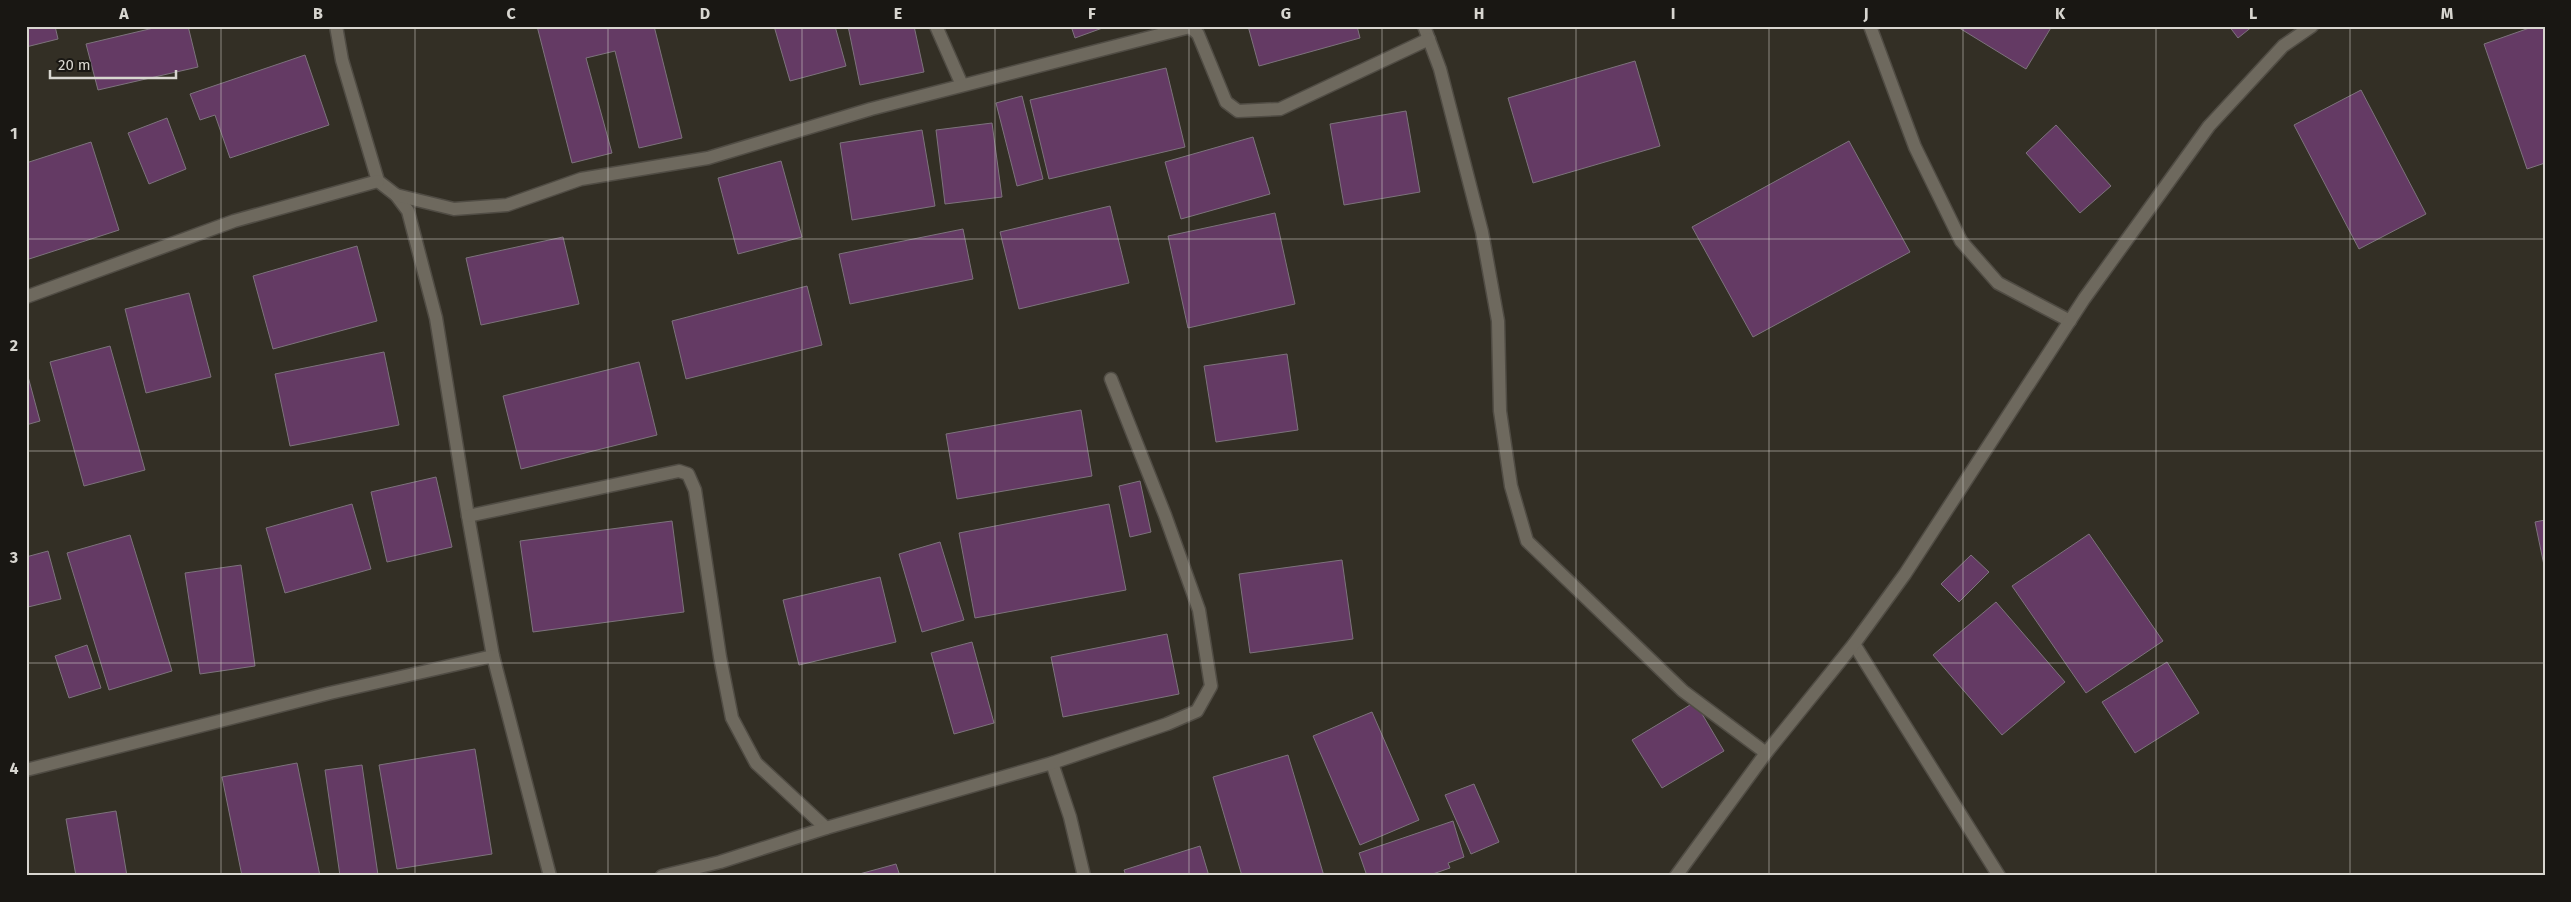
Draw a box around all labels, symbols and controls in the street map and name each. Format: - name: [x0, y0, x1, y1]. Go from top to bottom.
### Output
- text: A: [118, 4, 129, 23]
- text: B: [313, 4, 323, 23]
- text: C: [506, 4, 516, 23]
- text: D: [700, 4, 710, 23]
- text: E: [894, 4, 902, 23]
- text: F: [1088, 4, 1096, 23]
- text: G: [1281, 4, 1291, 23]
- text: H: [1474, 4, 1484, 23]
- text: I: [1671, 4, 1675, 23]
- text: J: [1862, 4, 1869, 23]
- text: K: [2055, 4, 2066, 23]
- text: L: [2249, 4, 2257, 23]
- text: M: [2441, 4, 2454, 23]
- scale bar: [50, 48, 176, 80]
- text: 20 m: [58, 56, 91, 74]
- text: 1: [10, 124, 18, 143]
- text: 2: [10, 336, 18, 355]
- text: 3: [9, 548, 18, 567]
- text: 4: [9, 759, 19, 778]

